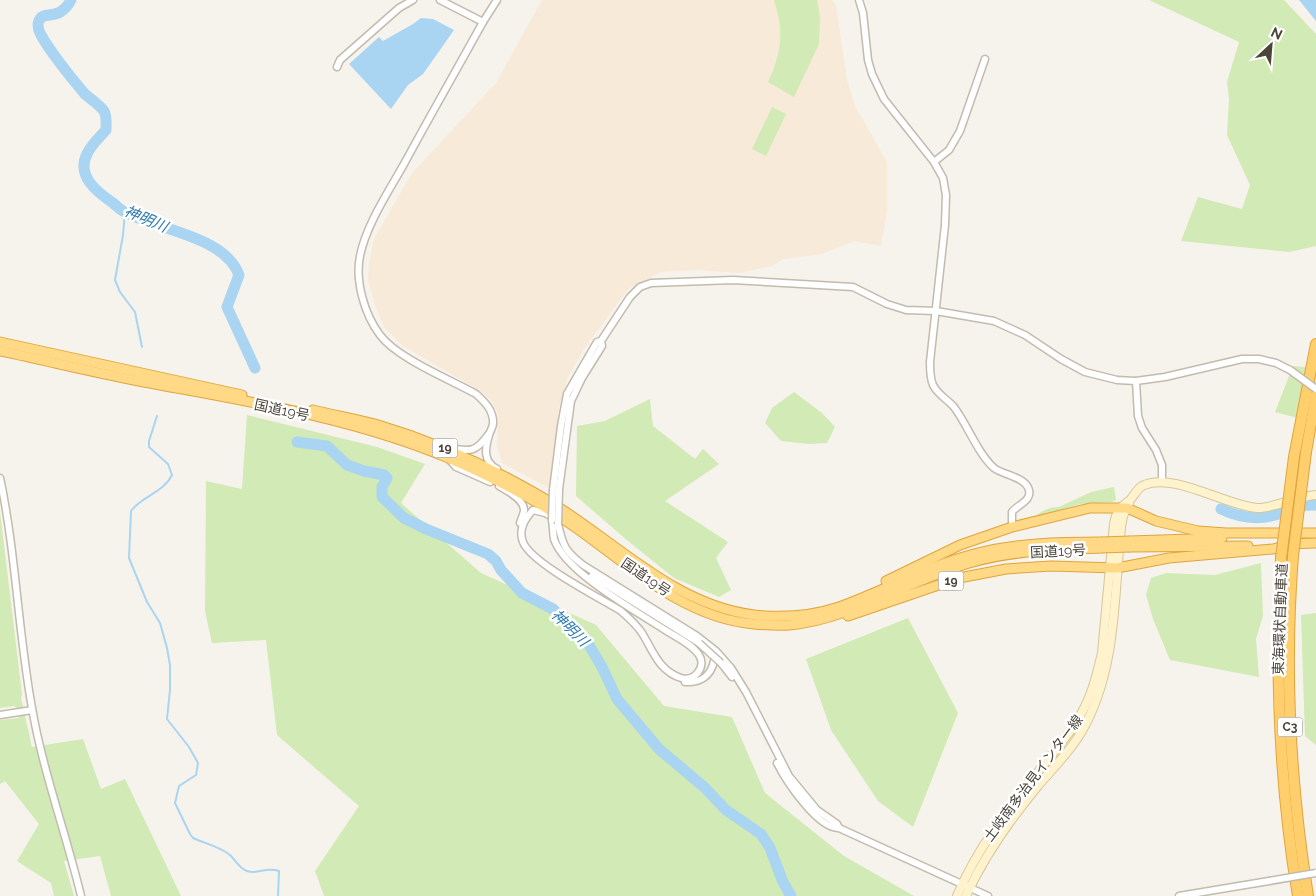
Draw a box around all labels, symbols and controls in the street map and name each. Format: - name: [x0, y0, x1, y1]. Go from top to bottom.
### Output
- north arrow: [1246, 20, 1296, 70]
- text: N: [1268, 24, 1285, 43]
- water label: 神明川: [122, 202, 172, 237]
- street label: 国道19号: [253, 396, 311, 424]
- road number: 19: [432, 438, 458, 458]
- street label: 国道19号: [1030, 542, 1086, 560]
- street label: 国道19号: [618, 555, 674, 599]
- street label: 東海環状自動車道: [1270, 563, 1290, 675]
- road number: 19: [938, 572, 964, 590]
- water label: 神明川: [548, 606, 594, 652]
- street label: 土岐南多治見インター線: [980, 712, 1086, 844]
- road number: C3: [1278, 718, 1302, 736]

